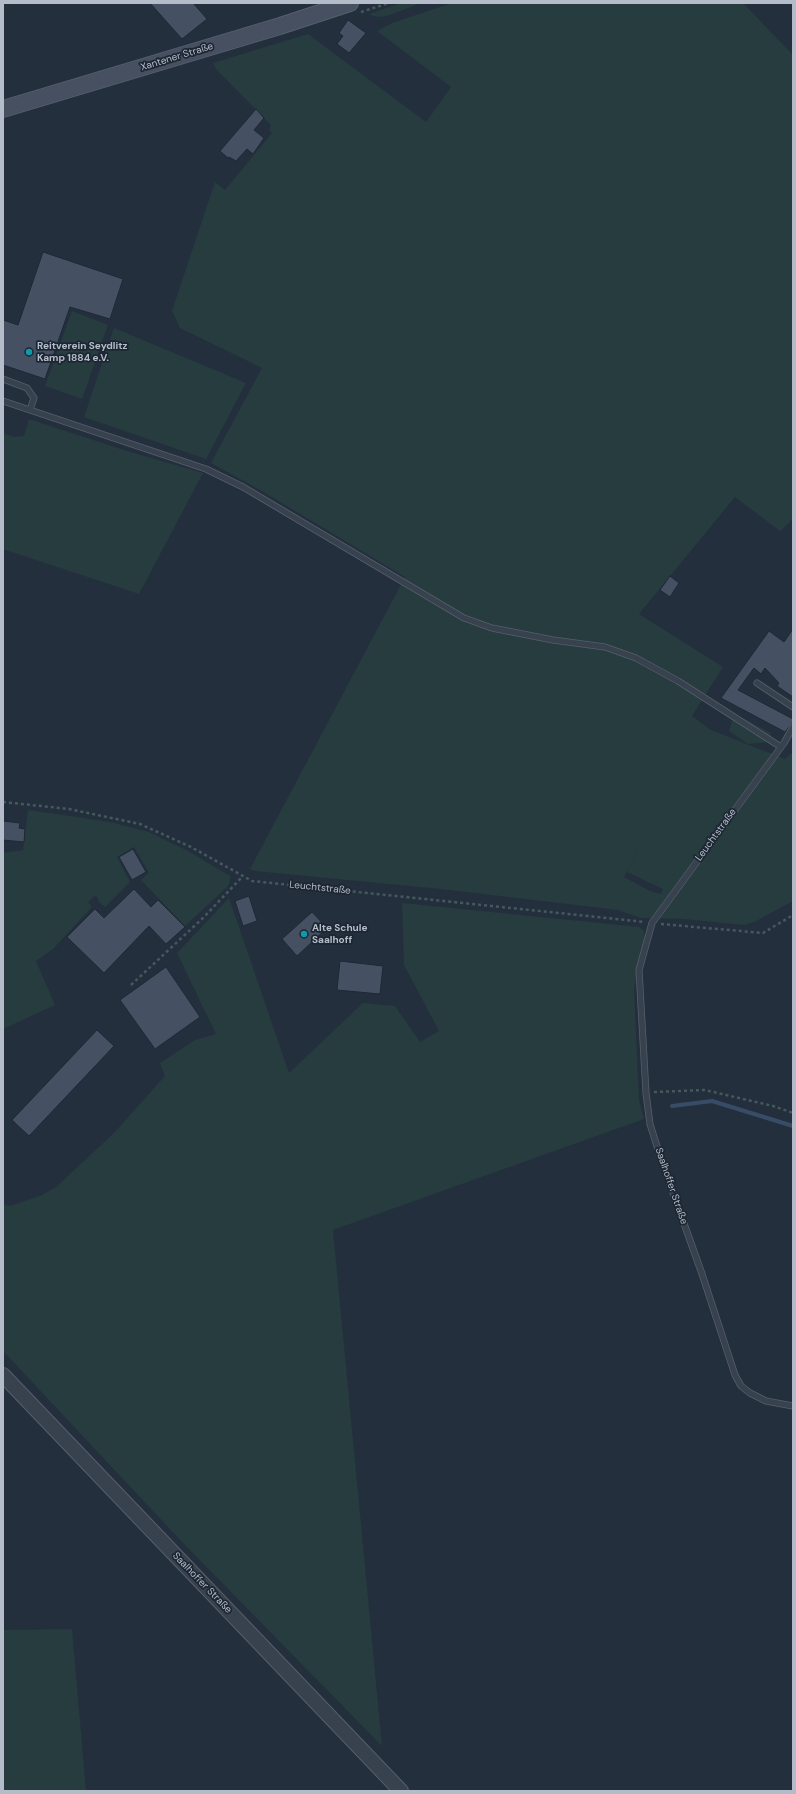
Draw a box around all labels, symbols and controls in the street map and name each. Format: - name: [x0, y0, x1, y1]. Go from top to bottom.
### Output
- street label: Xantener Straße: [139, 40, 215, 74]
- place label: Reitverein Seydlitz Kamp 1884 e.V.: [37, 340, 127, 364]
- marker: Reitverein Seydlitz Kamp 1884 e.V.: [24, 347, 34, 357]
- street label: Leuchtstraße: [693, 806, 739, 864]
- street label: Leuchtstraße: [289, 879, 351, 897]
- place label: Alte Schule Saalhoff: [312, 922, 367, 946]
- marker: Alte Schule Saalhoff: [299, 929, 309, 939]
- street label: Saalhoffer Straße: [652, 1146, 690, 1226]
- street label: Saalhoffer Straße: [170, 1550, 234, 1616]

